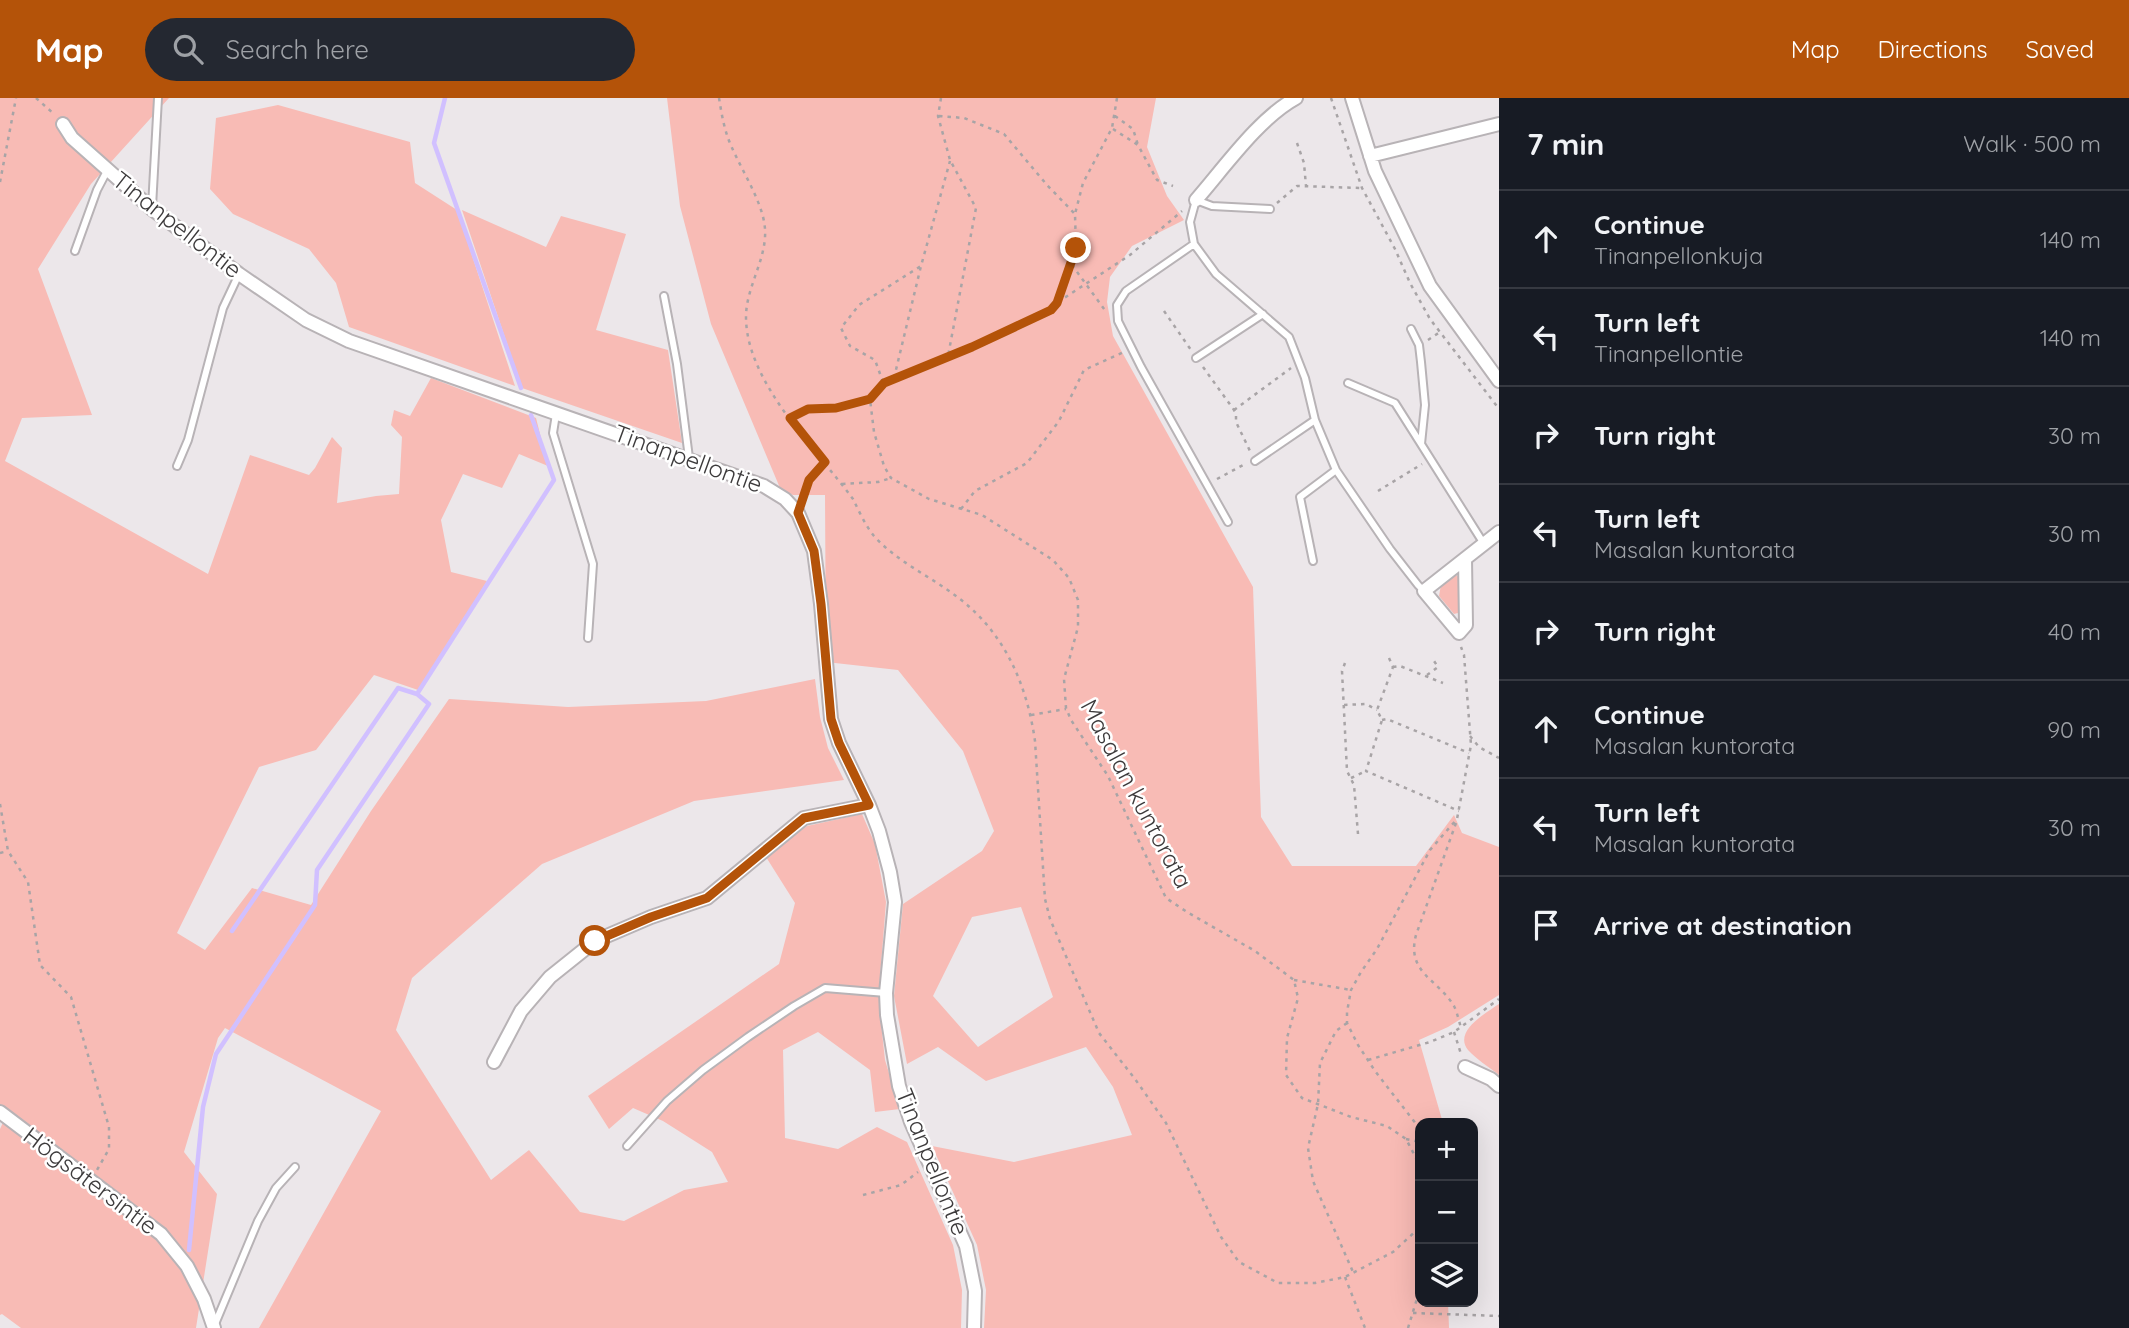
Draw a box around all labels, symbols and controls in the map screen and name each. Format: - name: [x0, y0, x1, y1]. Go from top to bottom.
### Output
- search box: [145, 18, 635, 81]
- text: Map: [35, 29, 103, 70]
- icon: search: [169, 30, 207, 68]
- text: Search here: [225, 33, 369, 66]
- text: Map: [1791, 34, 1840, 64]
- text: Directions: [1878, 34, 1988, 64]
- text: Saved: [2026, 34, 2094, 64]
- text: 7 min: [1527, 125, 1605, 163]
- text: Walk · 500 m: [1963, 129, 2101, 158]
- street label: Tinanpellontie: [107, 164, 248, 284]
- text: Continue: [1594, 208, 1705, 241]
- icon: ahead: [1527, 220, 1565, 258]
- text: 140 m: [2040, 225, 2101, 254]
- route end: [1060, 232, 1091, 263]
- text: Tinanpellonkuja: [1594, 241, 1763, 270]
- text: Turn left: [1594, 306, 1701, 339]
- icon: left: [1527, 318, 1565, 356]
- text: 140 m: [2040, 323, 2101, 352]
- text: Tinanpellontie: [1594, 339, 1744, 368]
- icon: right: [1527, 416, 1565, 454]
- street label: Tinanpellontie: [610, 417, 767, 499]
- text: Turn right: [1594, 419, 1716, 452]
- text: 30 m: [2048, 421, 2101, 450]
- text: Turn left: [1594, 502, 1701, 535]
- icon: left: [1527, 514, 1565, 552]
- text: 30 m: [2048, 519, 2101, 548]
- text: Masalan kuntorata: [1594, 535, 1795, 564]
- icon: right: [1527, 612, 1565, 650]
- text: Turn right: [1594, 615, 1716, 648]
- text: 40 m: [2048, 617, 2101, 646]
- street label: Masalan kuntorata: [1074, 694, 1199, 893]
- text: Continue: [1594, 698, 1705, 731]
- icon: ahead: [1527, 710, 1565, 748]
- text: 90 m: [2047, 715, 2101, 744]
- text: Masalan kuntorata: [1594, 731, 1795, 760]
- text: Turn left: [1594, 796, 1701, 829]
- icon: left: [1527, 808, 1565, 846]
- text: 30 m: [2048, 813, 2101, 842]
- text: Masalan kuntorata: [1594, 829, 1795, 858]
- icon: arrive: [1527, 906, 1565, 944]
- text: Arrive at destination: [1594, 909, 1852, 942]
- route start: [579, 925, 610, 956]
- street label: Tinanpellontie: [890, 1084, 976, 1240]
- map controls: [1415, 1118, 1478, 1307]
- button: +: [1415, 1118, 1478, 1181]
- street label: Högsätersintie: [18, 1120, 164, 1240]
- button: −: [1415, 1181, 1478, 1244]
- button: layers: [1415, 1244, 1478, 1307]

